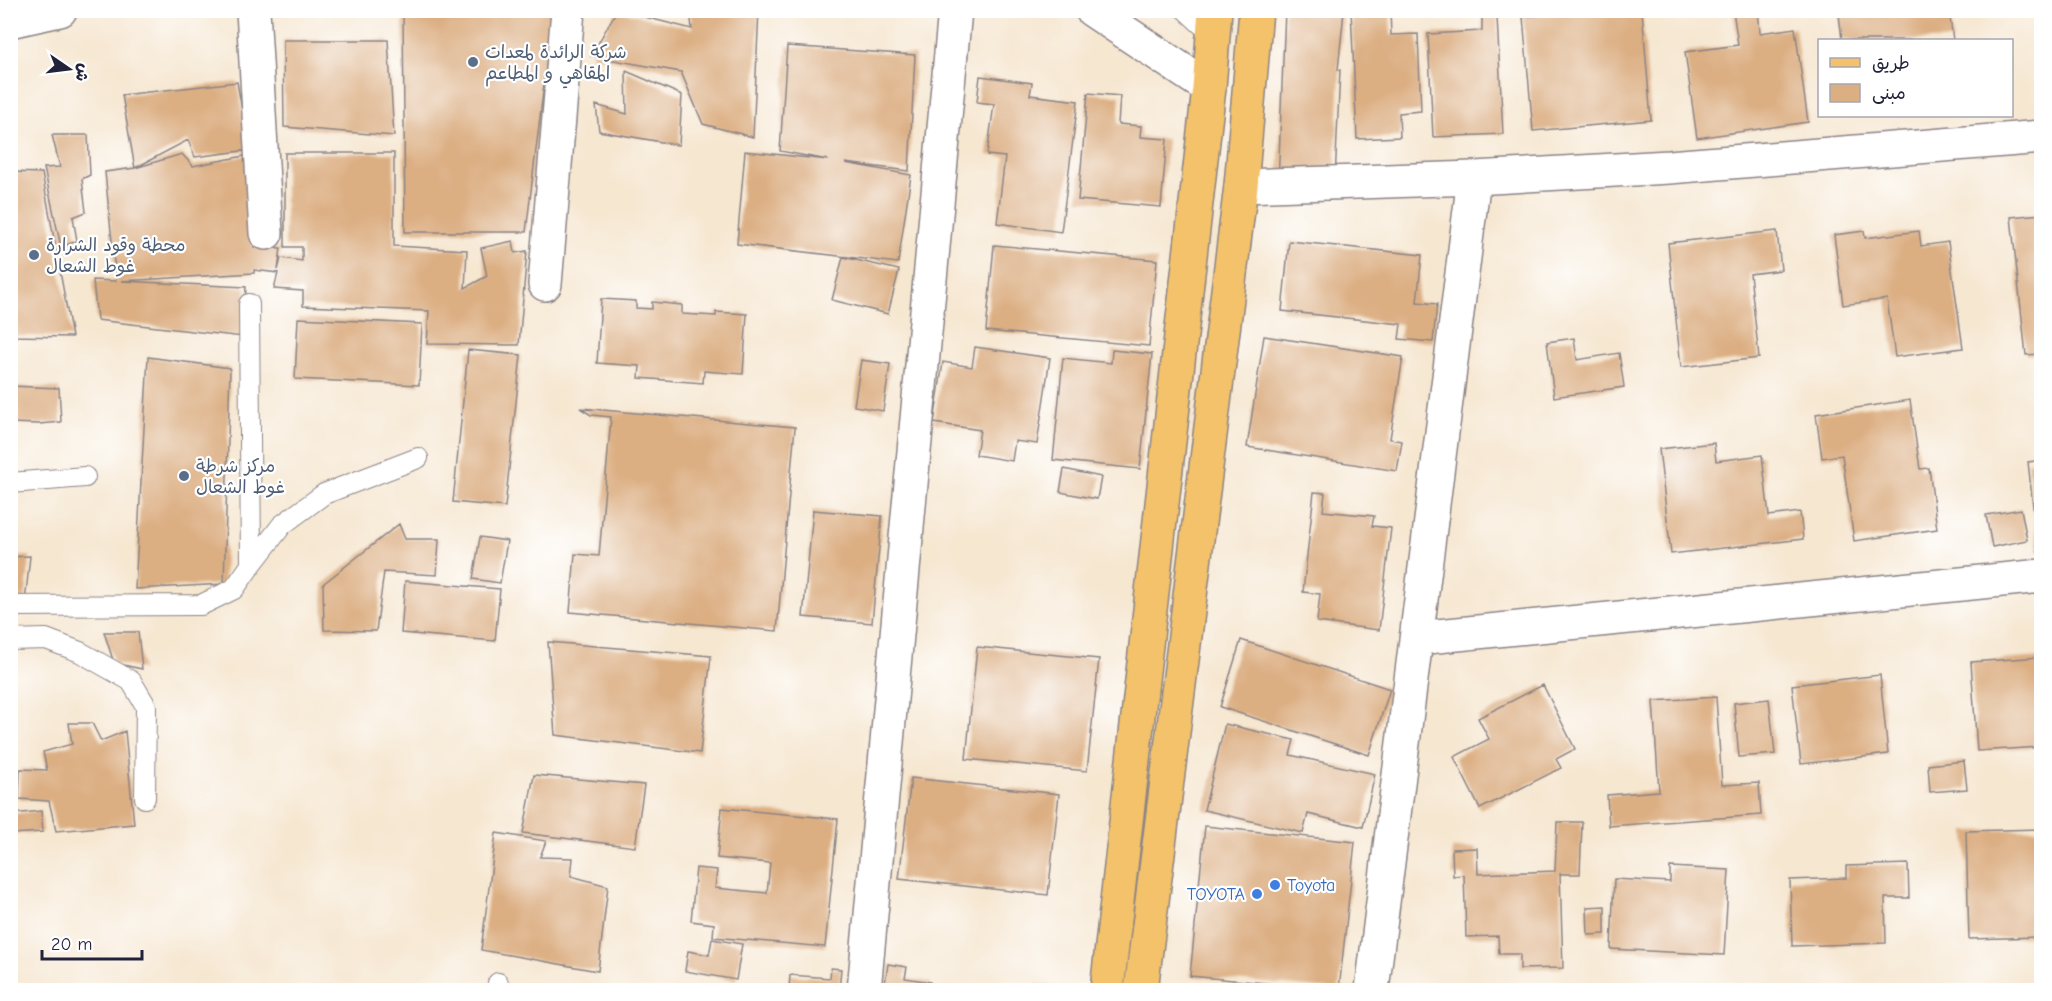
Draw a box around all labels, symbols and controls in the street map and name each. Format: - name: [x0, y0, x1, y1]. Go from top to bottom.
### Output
- north arrow: [39, 39, 99, 99]
- legend: [1818, 39, 2013, 117]
- place label: شركة الرائدة لمعدات المقاهي و المطاعم: [485, 42, 627, 89]
- text: طريق: [1872, 53, 1910, 74]
- marker: شركة الرائدة لمعدات المقاهي و المطاعم: [466, 55, 480, 69]
- text: ش: [72, 62, 93, 83]
- text: مبنى: [1872, 83, 1906, 104]
- place label: محطة وقود الشرارة غوط الشعال: [46, 235, 186, 277]
- marker: محطة وقود الشرارة غوط الشعال: [27, 248, 41, 262]
- place label: مركز شرطة غوط الشعال: [196, 456, 285, 498]
- marker: مركز شرطة غوط الشعال: [177, 469, 191, 483]
- place label: Toyota: [1287, 875, 1335, 896]
- marker: Toyota: [1268, 878, 1282, 892]
- place label: TOYOTA: [1187, 884, 1245, 905]
- marker: TOYOTA: [1250, 887, 1264, 901]
- scale bar: [42, 923, 142, 961]
- text: 20 m: [51, 934, 92, 955]

